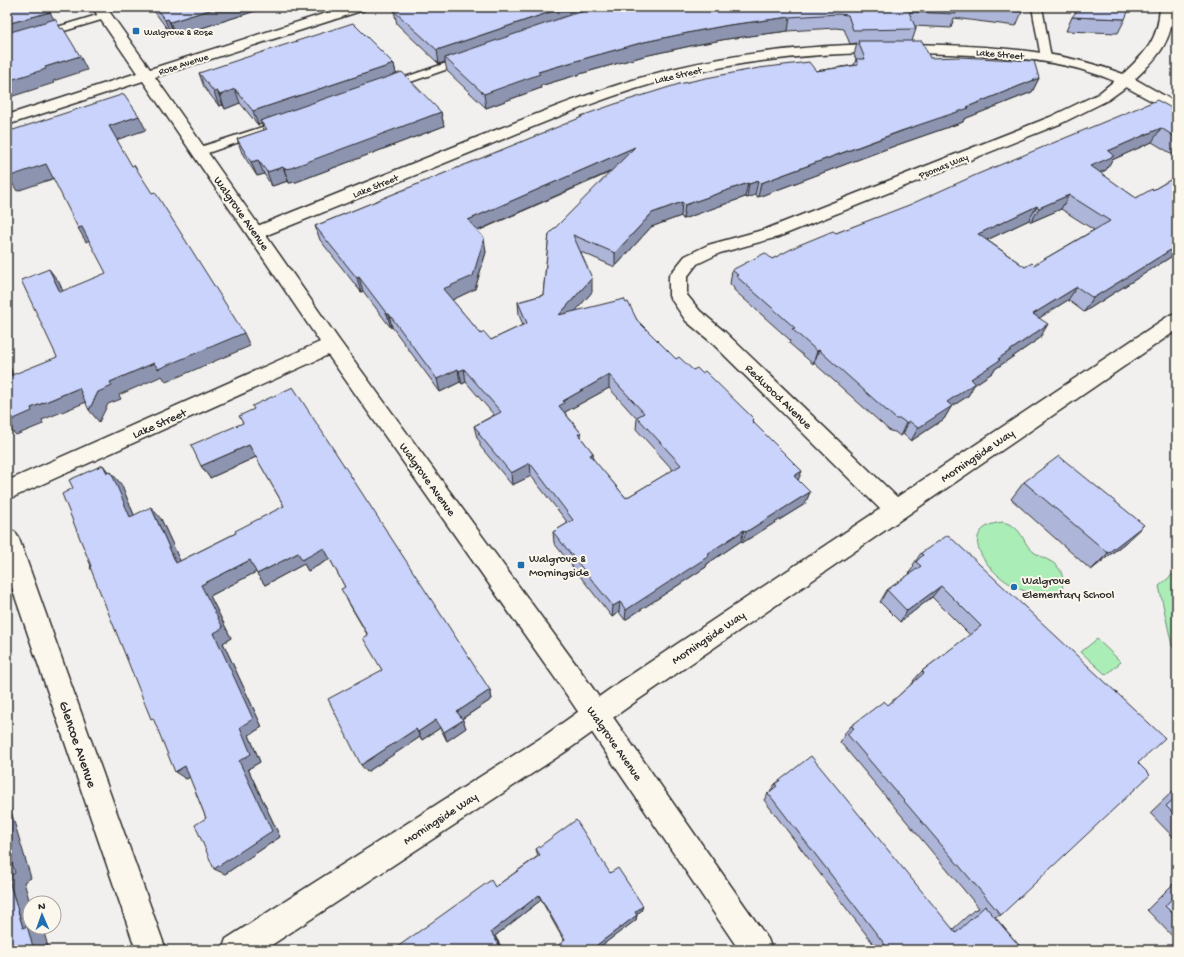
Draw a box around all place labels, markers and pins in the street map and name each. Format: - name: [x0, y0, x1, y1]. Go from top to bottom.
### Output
- marker: Walgrove & Rose: [131, 26, 141, 36]
- place label: Walgrove & Rose: [144, 27, 214, 39]
- place label: Walgrove & Morningside: [529, 553, 590, 581]
- marker: Walgrove & Morningside: [516, 560, 526, 570]
- place label: Walgrove Elementary School: [1022, 575, 1115, 603]
- marker: Walgrove Elementary School: [1009, 582, 1019, 592]

